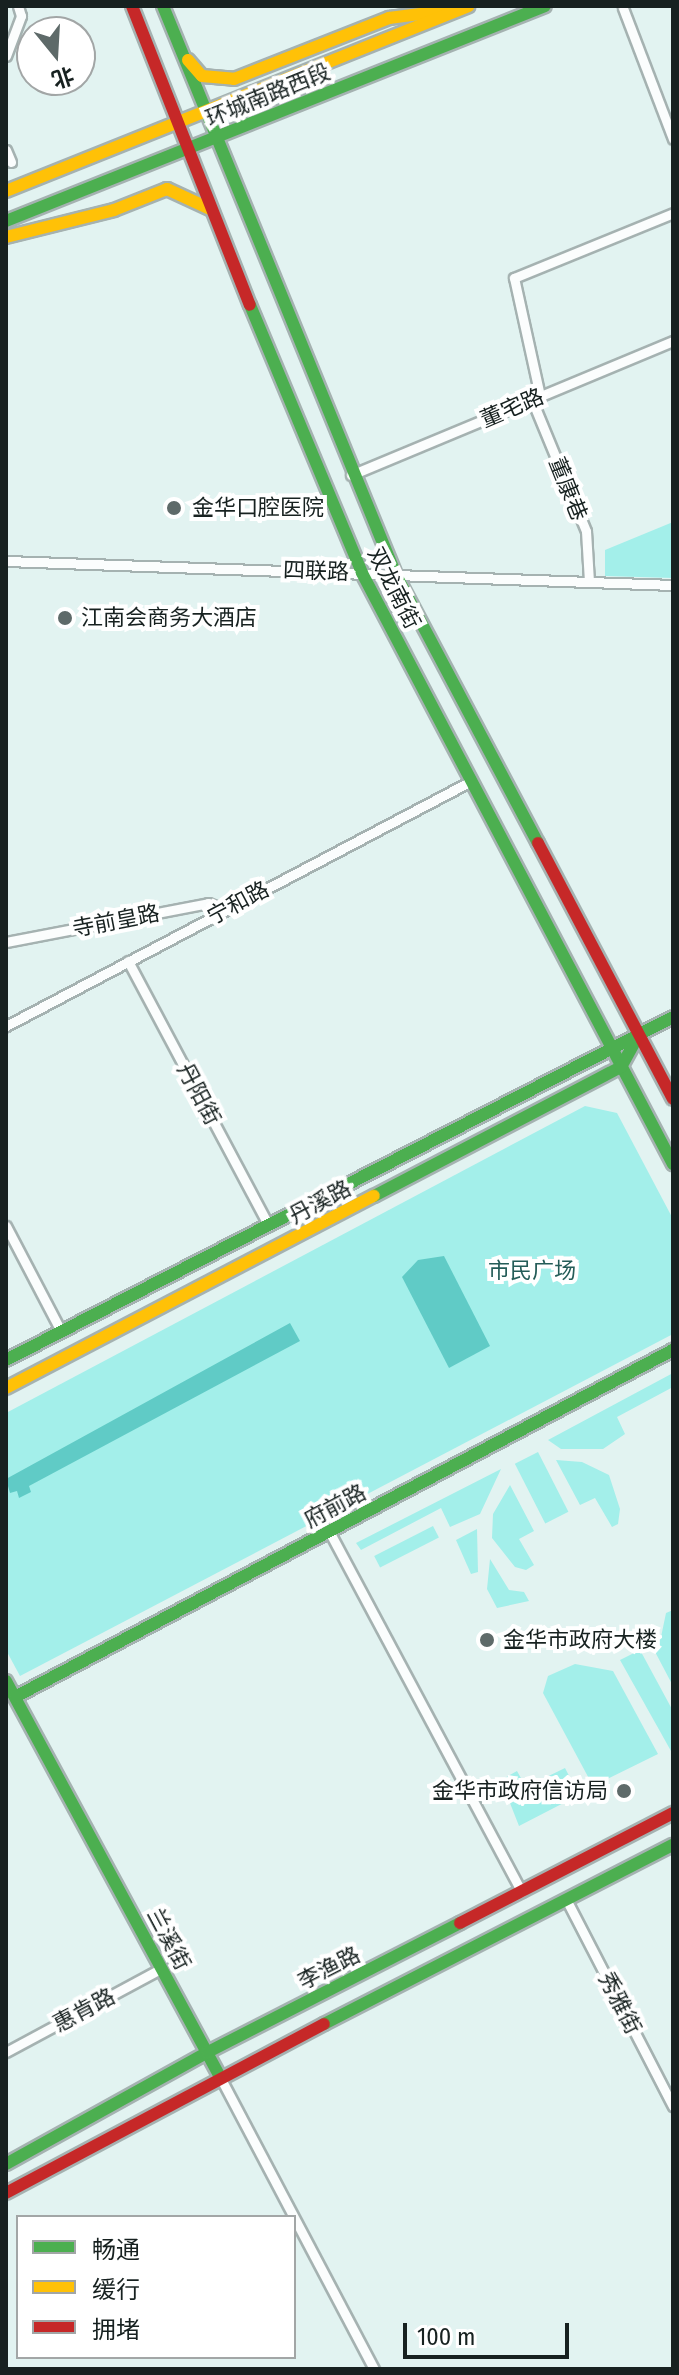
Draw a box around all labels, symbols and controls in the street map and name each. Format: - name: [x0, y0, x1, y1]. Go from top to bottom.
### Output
- north arrow: [16, 16, 96, 96]
- street label: 环城南路西段: [202, 58, 334, 132]
- text: 北: [48, 61, 78, 94]
- street label: 董宅路: [476, 383, 548, 433]
- street label: 董康巷: [543, 453, 593, 525]
- place label: 金华口腔医院: [192, 495, 324, 521]
- marker: 金华口腔医院: [163, 497, 185, 519]
- street label: 双龙南街: [362, 543, 426, 633]
- street label: 四联路: [283, 557, 349, 585]
- place label: 江南会商务大酒店: [81, 605, 257, 631]
- marker: 江南会商务大酒店: [56, 609, 74, 627]
- street label: 宁和路: [203, 876, 273, 930]
- street label: 寺前皇路: [70, 900, 162, 942]
- street label: 丹阳街: [172, 1059, 226, 1129]
- street label: 丹溪路: [285, 1175, 355, 1229]
- park label: 市民广场: [488, 1258, 576, 1284]
- street label: 府前路: [300, 1479, 370, 1533]
- place label: 金华市政府大楼: [503, 1627, 657, 1653]
- marker: 金华市政府大楼: [478, 1631, 496, 1649]
- place label: 金华市政府信访局: [432, 1778, 608, 1804]
- marker: 金华市政府信访局: [615, 1782, 633, 1800]
- street label: 兰溪街: [142, 1904, 196, 1974]
- street label: 李渔路: [294, 1941, 364, 1995]
- street label: 秀雅街: [593, 1968, 647, 2038]
- street label: 惠肯路: [49, 1983, 119, 2037]
- legend: [16, 2215, 296, 2359]
- text: 畅通: [92, 2236, 140, 2264]
- text: 缓行: [92, 2276, 140, 2304]
- scale bar: [407, 2307, 573, 2357]
- text: 拥堵: [92, 2316, 140, 2344]
- text: 100 m: [417, 2323, 475, 2351]

